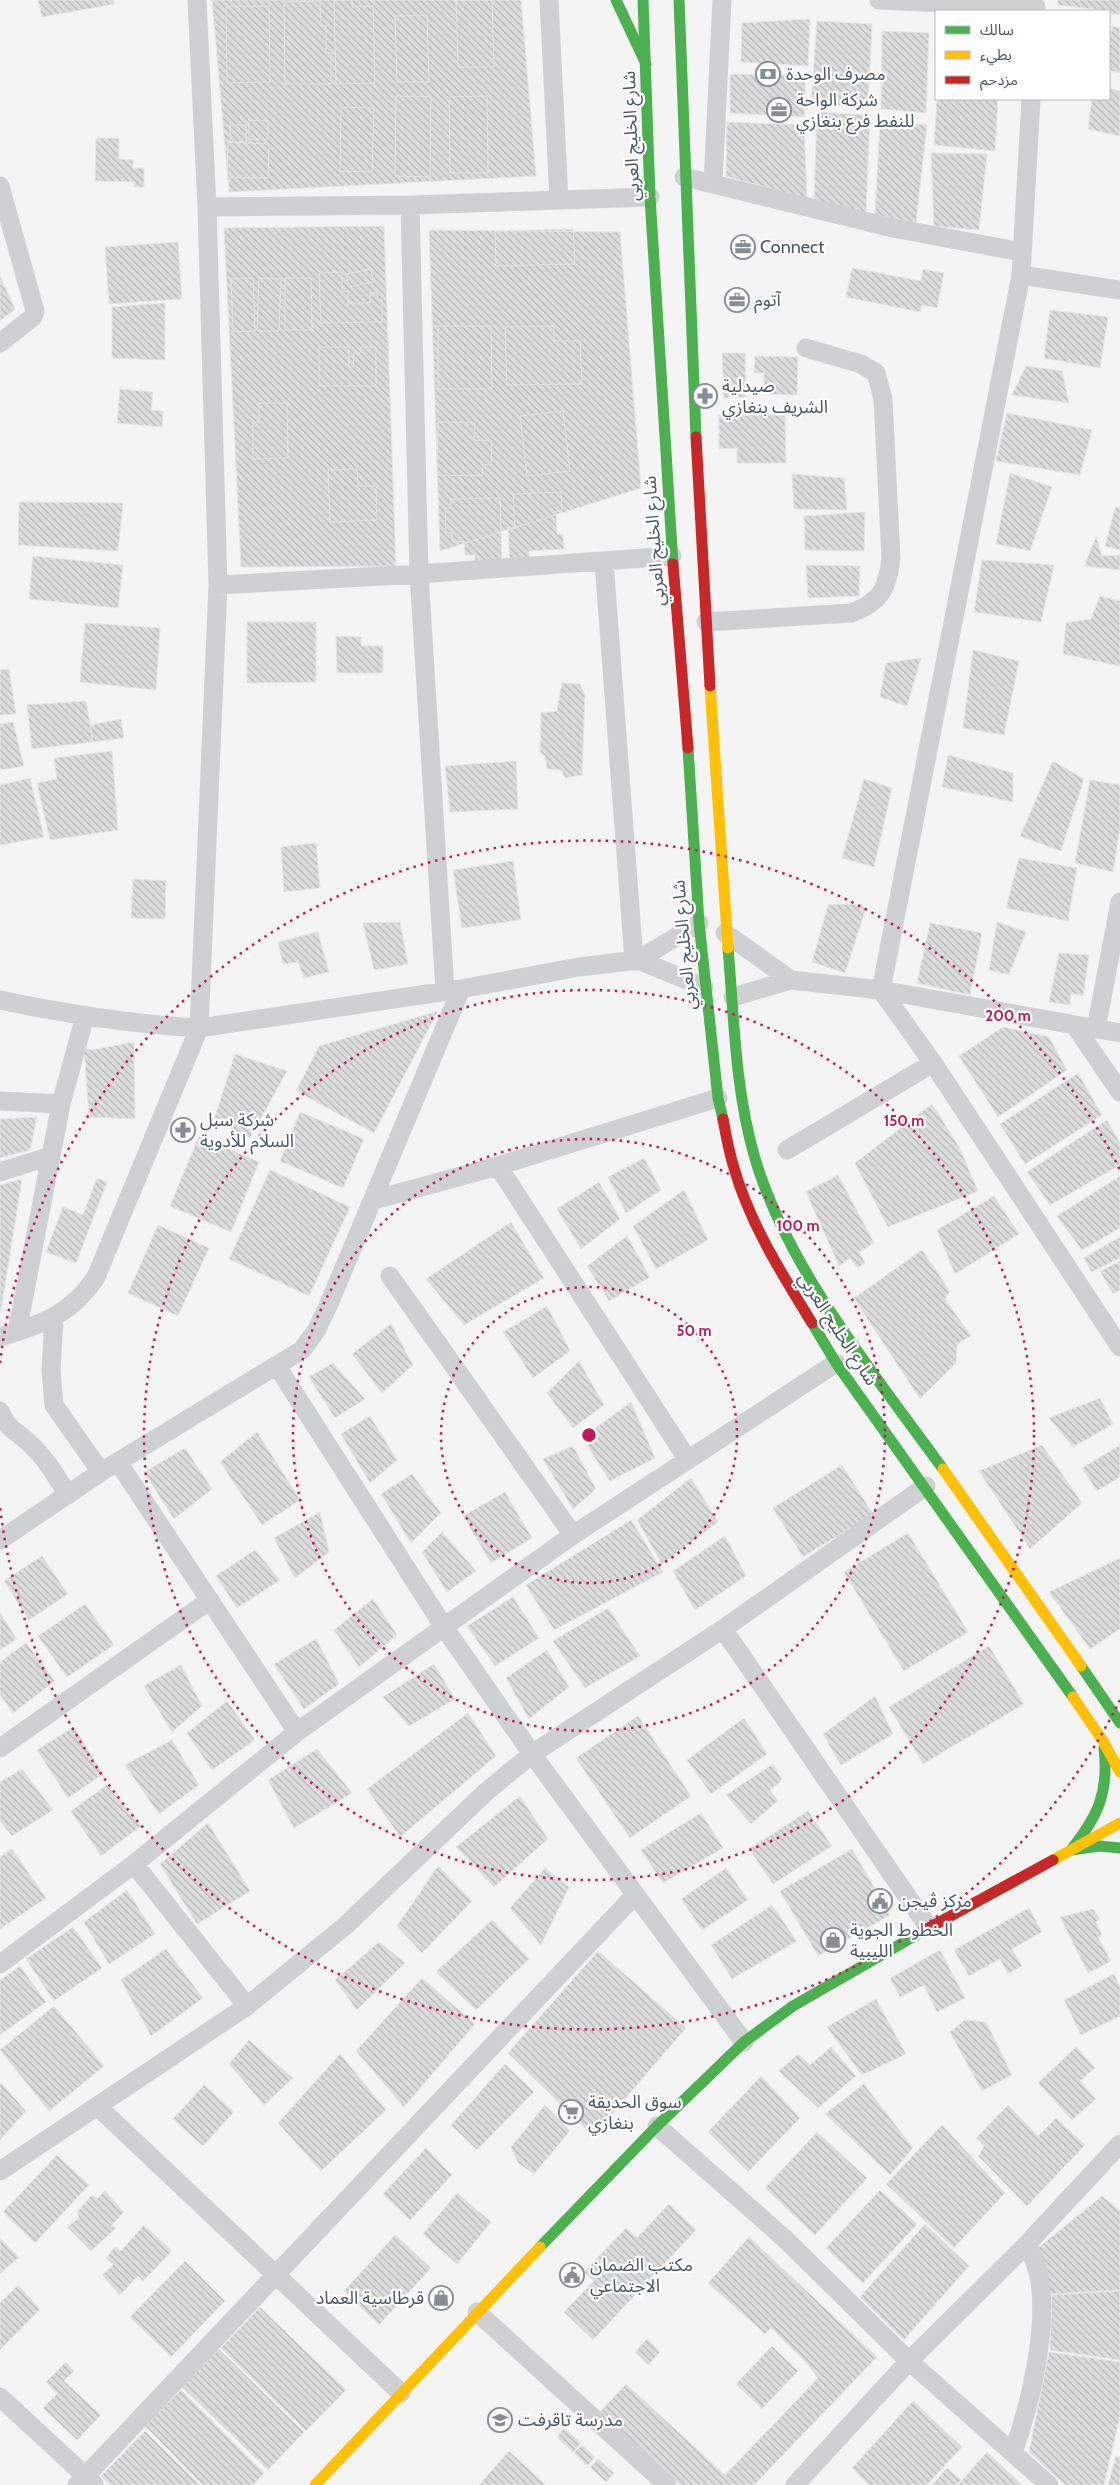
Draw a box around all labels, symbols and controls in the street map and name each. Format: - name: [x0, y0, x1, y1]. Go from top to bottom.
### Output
- legend: [935, 10, 1110, 100]
- text: سالك: [980, 21, 1014, 39]
- text: بطيء: [980, 46, 1012, 66]
- bank icon: مصرف الوحدة: [755, 61, 781, 87]
- place label: مصرف الوحدة: [786, 63, 886, 85]
- street label: شارع الخليج العربي: [618, 70, 647, 202]
- text: مزدحم: [980, 71, 1018, 91]
- place label: شركة الواحة للنفط فرع بنغازي: [796, 89, 914, 135]
- office icon: شركة الواحة للنفط فرع بنغازي: [766, 97, 792, 123]
- office icon: Connect: [730, 234, 756, 260]
- place label: Connect: [760, 236, 824, 258]
- office icon: آتوم: [724, 287, 750, 313]
- place label: آتوم: [754, 289, 782, 314]
- place label: صيدلية الشريف بنغازي: [722, 375, 828, 420]
- pharmacy icon: صيدلية الشريف بنغازي: [692, 383, 718, 409]
- street label: شارع الخليج العربي: [638, 475, 673, 607]
- street label: شارع الخليج العربي: [667, 879, 704, 1011]
- text: 200 m: [985, 1007, 1031, 1025]
- place label: شركة سبل السلام للأدوية: [200, 1109, 294, 1155]
- text: 150 m: [884, 1112, 924, 1130]
- pharmacy icon: شركة سبل السلام للأدوية: [170, 1117, 196, 1143]
- text: 100 m: [776, 1217, 820, 1235]
- street label: شارع الخليج العربي: [791, 1268, 883, 1391]
- text: 50 m: [676, 1322, 712, 1340]
- centre of rings: [580, 1426, 598, 1444]
- public building icon: مركز ڤيجن: [867, 1888, 893, 1914]
- place label: مركز ڤيجن: [898, 1890, 972, 1912]
- place label: الخطوط الجوية الليبية: [850, 1919, 953, 1962]
- shop icon: الخطوط الجوية الليبية: [820, 1927, 846, 1953]
- place label: سوق الحديقة بنغازي: [588, 2091, 682, 2136]
- supermarket icon: سوق الحديقة بنغازي: [558, 2099, 584, 2125]
- place label: مكتب الضمان الاجتماعي: [590, 2254, 693, 2299]
- public building icon: مكتب الضمان الاجتماعي: [559, 2262, 585, 2288]
- shop icon: قرطاسية العماد: [428, 2285, 454, 2311]
- place label: قرطاسية العماد: [316, 2287, 424, 2309]
- school or university icon: مدرسة تاقرفت: [487, 2407, 513, 2433]
- place label: مدرسة تاقرفت: [518, 2409, 623, 2431]

